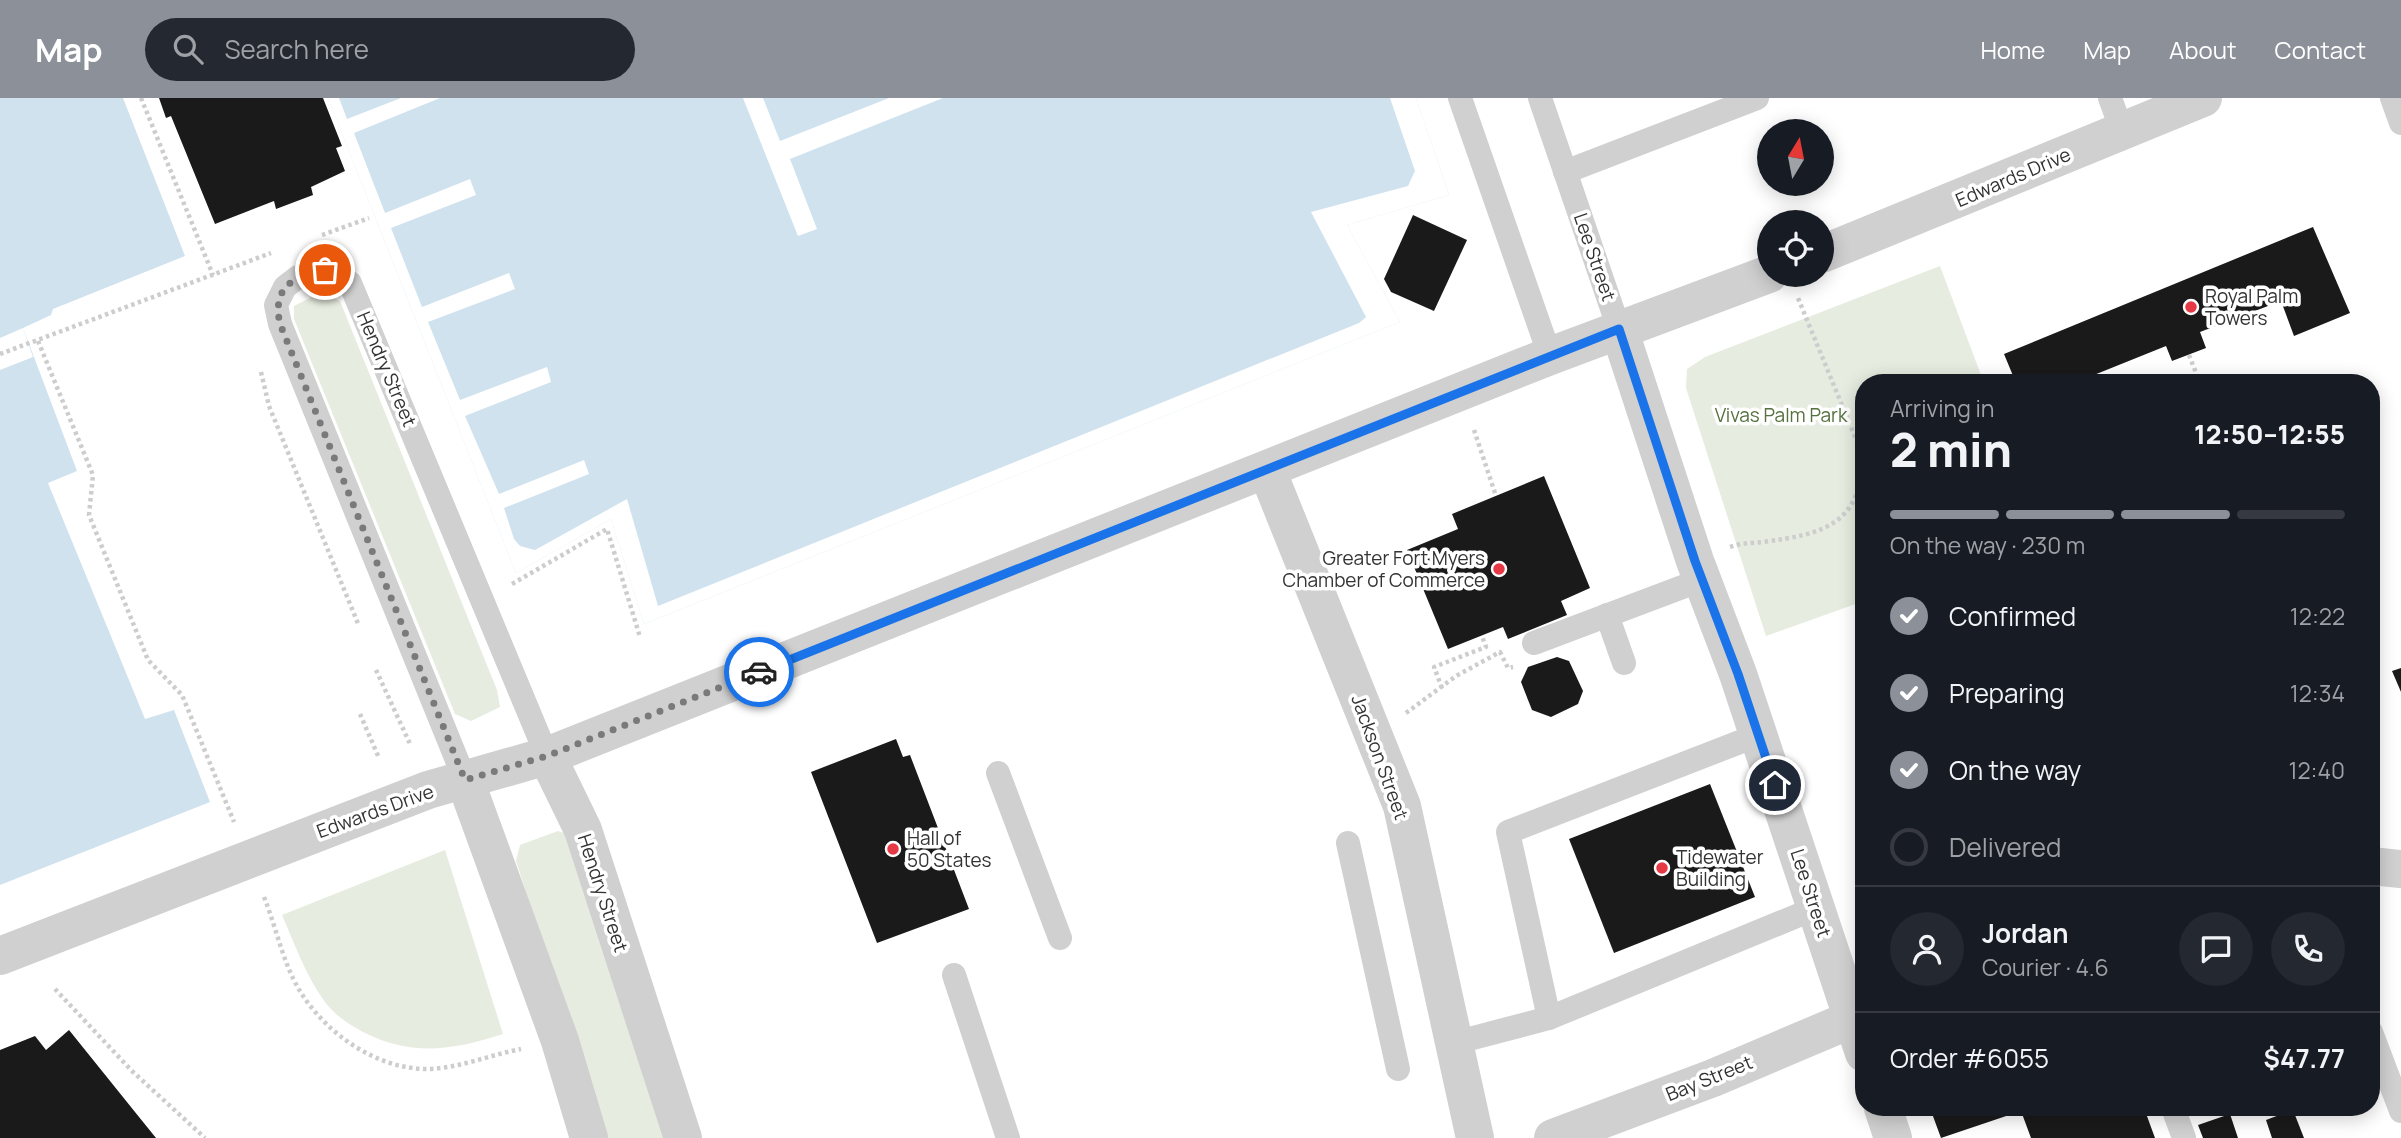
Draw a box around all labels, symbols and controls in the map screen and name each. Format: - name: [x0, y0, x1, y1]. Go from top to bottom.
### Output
- search box: [145, 18, 635, 81]
- text: Map: [35, 27, 103, 72]
- icon: search: [169, 30, 207, 68]
- text: Search here: [225, 31, 369, 67]
- text: Home: [1980, 33, 2045, 66]
- text: Map: [2083, 33, 2131, 66]
- text: About: [2169, 33, 2237, 66]
- text: Contact: [2275, 33, 2366, 66]
- north arrow: [1757, 119, 1834, 196]
- map controls: [1757, 119, 1834, 287]
- street label: Edwards Drive: [1951, 141, 2075, 213]
- street label: Lee Street: [1568, 210, 1622, 304]
- button: locate: [1757, 210, 1834, 287]
- pin: [295, 240, 355, 300]
- icon: bag: [306, 251, 344, 289]
- place label: Royal Palm Towers: [2205, 283, 2298, 331]
- marker: Royal Palm Towers: [2183, 299, 2199, 315]
- street label: Hendry Street: [351, 307, 423, 431]
- text: Arriving in: [1890, 392, 1995, 424]
- park label: Vivas Palm Park: [1715, 402, 1848, 428]
- text: 12:50–12:55: [2194, 416, 2345, 452]
- text: 2 min: [1890, 418, 2012, 481]
- text: On the way · 230 m: [1890, 529, 2085, 561]
- place label: Greater Fort Myers Chamber of Commerce: [1283, 545, 1485, 593]
- marker: Greater Fort Myers Chamber of Commerce: [1491, 561, 1507, 577]
- icon: check: [1890, 597, 1928, 635]
- text: Confirmed: [1949, 598, 2076, 634]
- text: 12:22: [2290, 600, 2345, 632]
- courier: [724, 637, 794, 707]
- icon: car: [740, 653, 778, 691]
- icon: check: [1890, 674, 1928, 712]
- text: Preparing: [1949, 675, 2065, 711]
- text: 12:34: [2290, 677, 2345, 709]
- street label: Jackson Street: [1345, 691, 1415, 823]
- icon: check: [1890, 751, 1928, 789]
- text: On the way: [1949, 752, 2081, 788]
- text: 12:40: [2288, 754, 2345, 786]
- pin: [1745, 755, 1805, 815]
- icon: home: [1756, 766, 1794, 804]
- street label: Edwards Drive: [313, 778, 437, 844]
- place label: Hall of 50 States: [907, 825, 992, 873]
- text: Delivered: [1949, 829, 2061, 865]
- street label: Hendry Street: [572, 831, 634, 955]
- marker: Hall of 50 States: [885, 841, 901, 857]
- place label: Tidewater Building: [1676, 844, 1764, 892]
- street label: Lee Street: [1784, 845, 1838, 941]
- marker: Tidewater Building: [1654, 860, 1670, 876]
- button: person: [1890, 912, 1964, 986]
- button: chat: [2179, 912, 2253, 986]
- button: phone: [2271, 912, 2345, 986]
- text: Jordan: [1982, 915, 2068, 951]
- text: Courier · 4.6: [1982, 951, 2109, 983]
- text: Order #6055: [1890, 1040, 2049, 1076]
- text: $47.77: [2264, 1040, 2345, 1076]
- street label: Bay Street: [1662, 1049, 1756, 1107]

